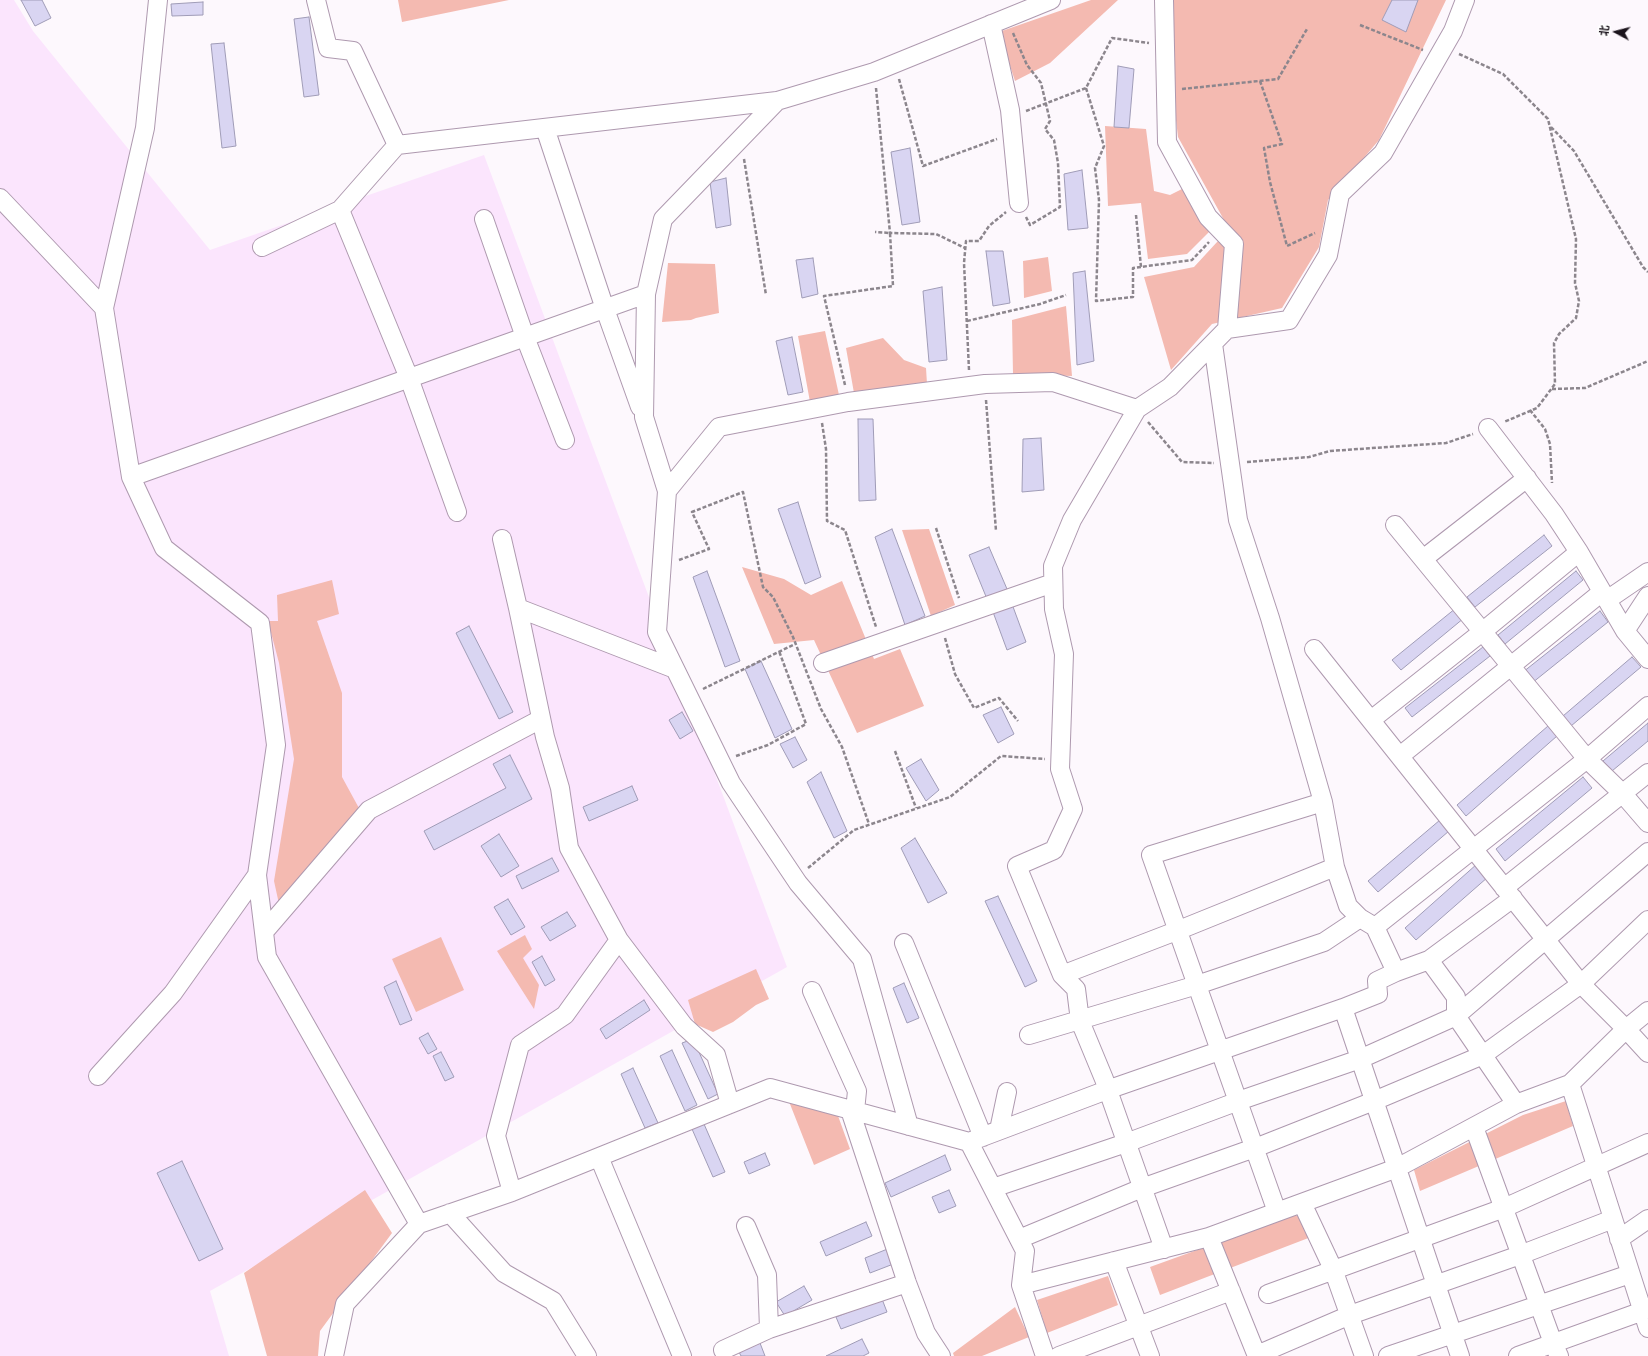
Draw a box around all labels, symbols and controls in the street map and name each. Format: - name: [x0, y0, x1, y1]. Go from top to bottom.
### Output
- north arrow: [1596, 12, 1636, 52]
- text: 北: [1596, 24, 1612, 37]

